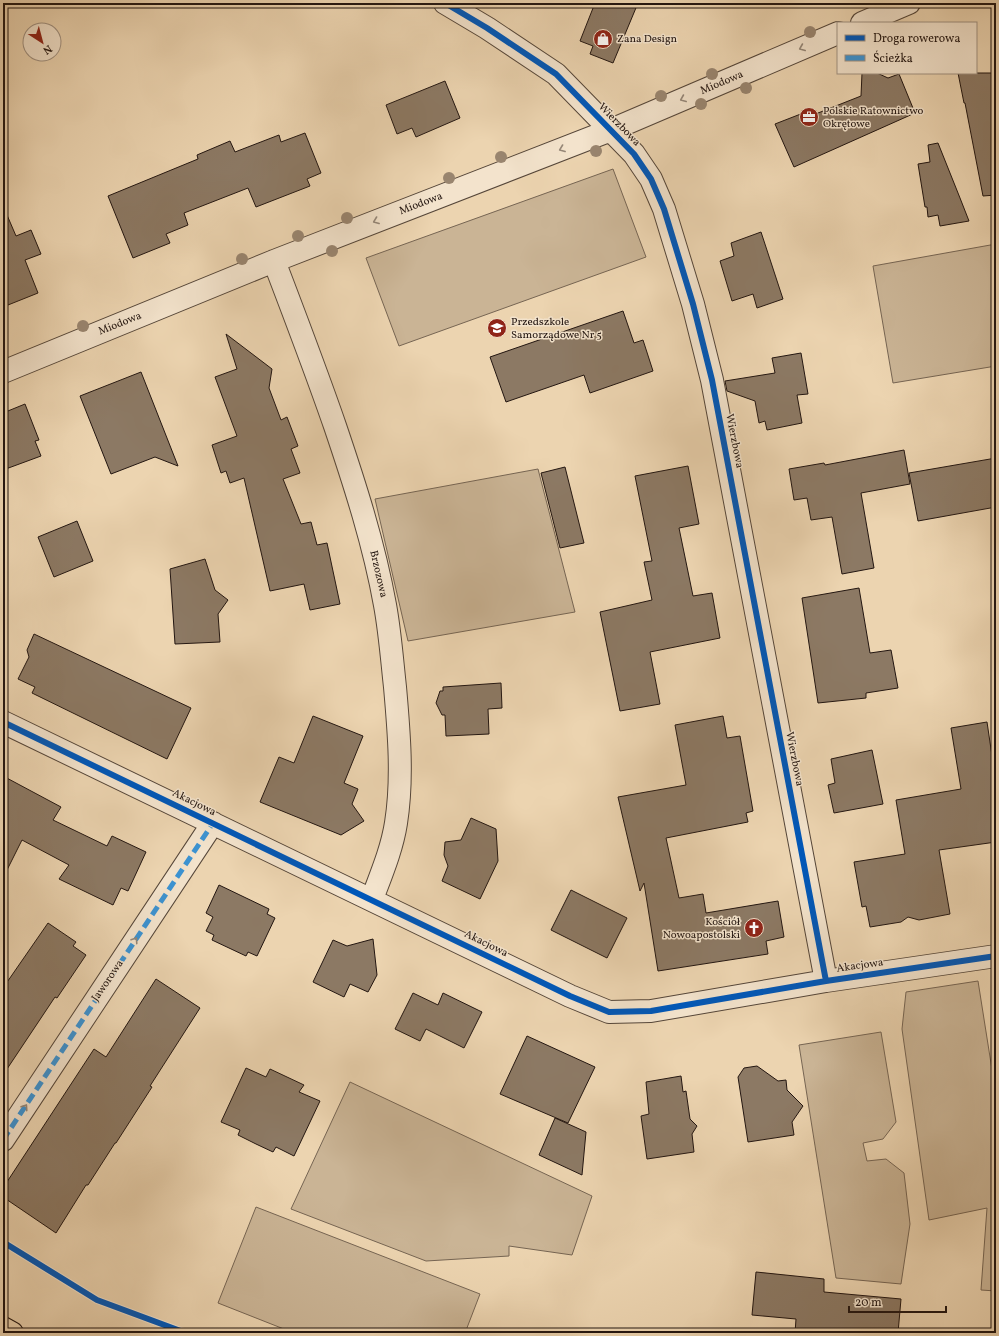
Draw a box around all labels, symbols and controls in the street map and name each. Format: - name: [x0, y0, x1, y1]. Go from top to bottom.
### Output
- north arrow: [22, 22, 62, 62]
- legend: [837, 22, 977, 74]
- shop icon: Zana Design: [592, 28, 614, 50]
- text: Droga rowerowa: [873, 31, 960, 47]
- place label: Zana Design: [617, 32, 678, 47]
- text: N: [39, 40, 55, 57]
- one-way arrow: [799, 44, 806, 52]
- text: Ścieżka: [873, 50, 913, 67]
- street label: Miodowa: [698, 67, 746, 99]
- one-way arrow: [679, 95, 686, 103]
- street label: Wierzbowa: [594, 100, 644, 150]
- place label: Polskie Ratownictwo Okrętowe: [823, 104, 924, 132]
- office icon: Polskie Ratownictwo Okrętowe: [798, 106, 820, 128]
- one-way arrow: [559, 144, 566, 152]
- street label: Miodowa: [397, 189, 445, 219]
- one-way arrow: [372, 217, 379, 225]
- street label: Miodowa: [96, 308, 144, 339]
- place label: Przedszkole Samorządowe Nr 5: [511, 315, 602, 343]
- school or university icon: Przedszkole Samorządowe Nr 5: [486, 317, 508, 339]
- street label: Wierzbowa: [721, 413, 747, 470]
- street label: Brzozowa: [365, 549, 391, 600]
- street label: Wierzbowa: [781, 731, 807, 788]
- street label: Akacjowa: [170, 786, 219, 820]
- place label: Kościół Nowoapostolski: [663, 915, 741, 943]
- church icon: Kościół Nowoapostolski: [743, 917, 765, 939]
- street label: Akacjowa: [462, 927, 511, 961]
- one-way arrow: [130, 938, 137, 945]
- street label: Akacjowa: [836, 955, 885, 977]
- street label: Jaworowa: [89, 957, 128, 1005]
- one-way arrow: [20, 1104, 27, 1111]
- scale bar: [849, 1288, 946, 1314]
- text: 20 m: [855, 1295, 882, 1311]

